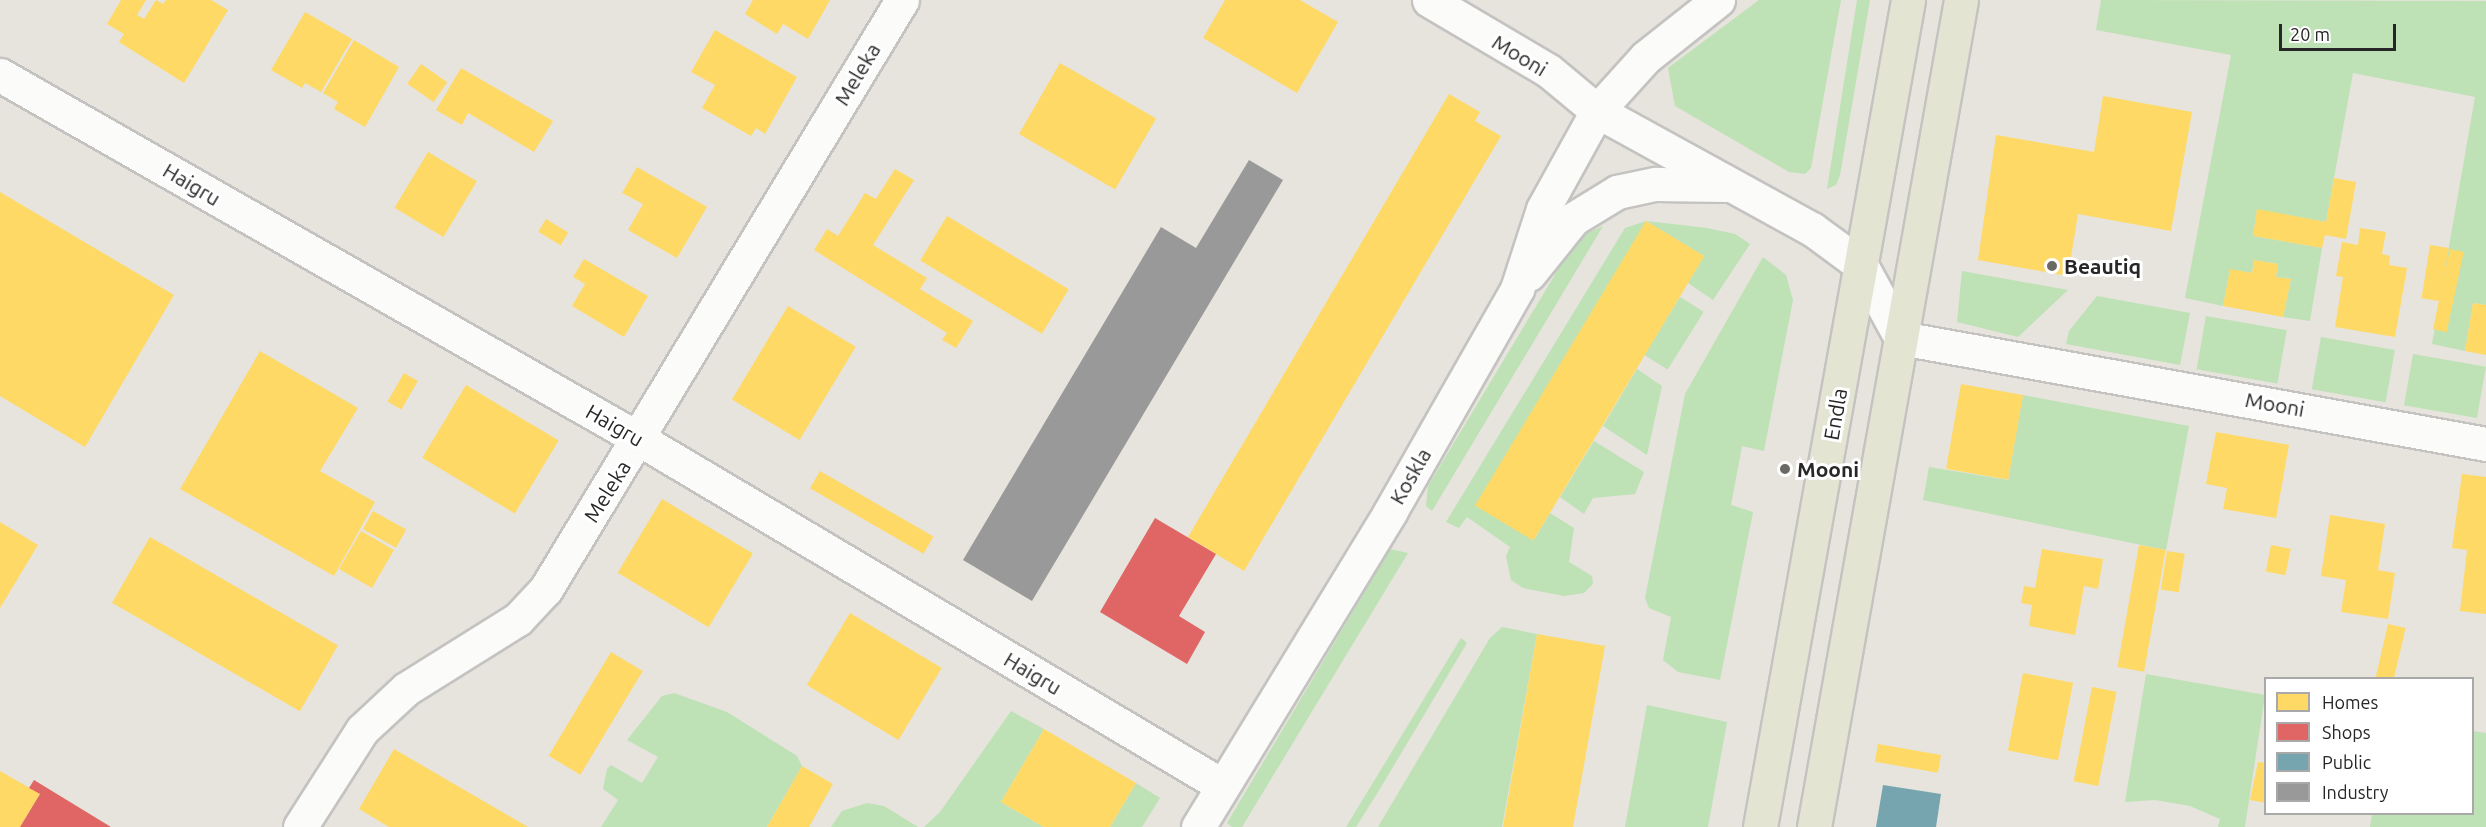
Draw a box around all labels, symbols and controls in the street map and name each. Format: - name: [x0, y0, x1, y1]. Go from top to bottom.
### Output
- scale bar: [2282, 12, 2399, 50]
- text: 20 m: [2290, 24, 2330, 44]
- street label: Mooni: [1488, 29, 1552, 81]
- street label: Meleka: [829, 38, 885, 110]
- street label: Haigru: [159, 157, 225, 211]
- place label: Beautiq: [2064, 253, 2141, 279]
- marker: Beautiq: [2045, 259, 2059, 273]
- street label: Endla: [1818, 386, 1852, 442]
- street label: Mooni: [2243, 386, 2307, 422]
- street label: Haigru: [582, 398, 648, 452]
- street label: Koskla: [1384, 443, 1436, 509]
- street label: Meleka: [578, 455, 636, 527]
- place label: Mooni: [1797, 456, 1859, 482]
- marker: Mooni: [1778, 462, 1792, 476]
- street label: Haigru: [1000, 646, 1066, 700]
- legend: [2264, 677, 2474, 815]
- text: Homes: [2322, 692, 2378, 712]
- text: Shops: [2322, 722, 2371, 742]
- text: Public: [2322, 752, 2371, 772]
- text: Industry: [2322, 782, 2388, 802]

